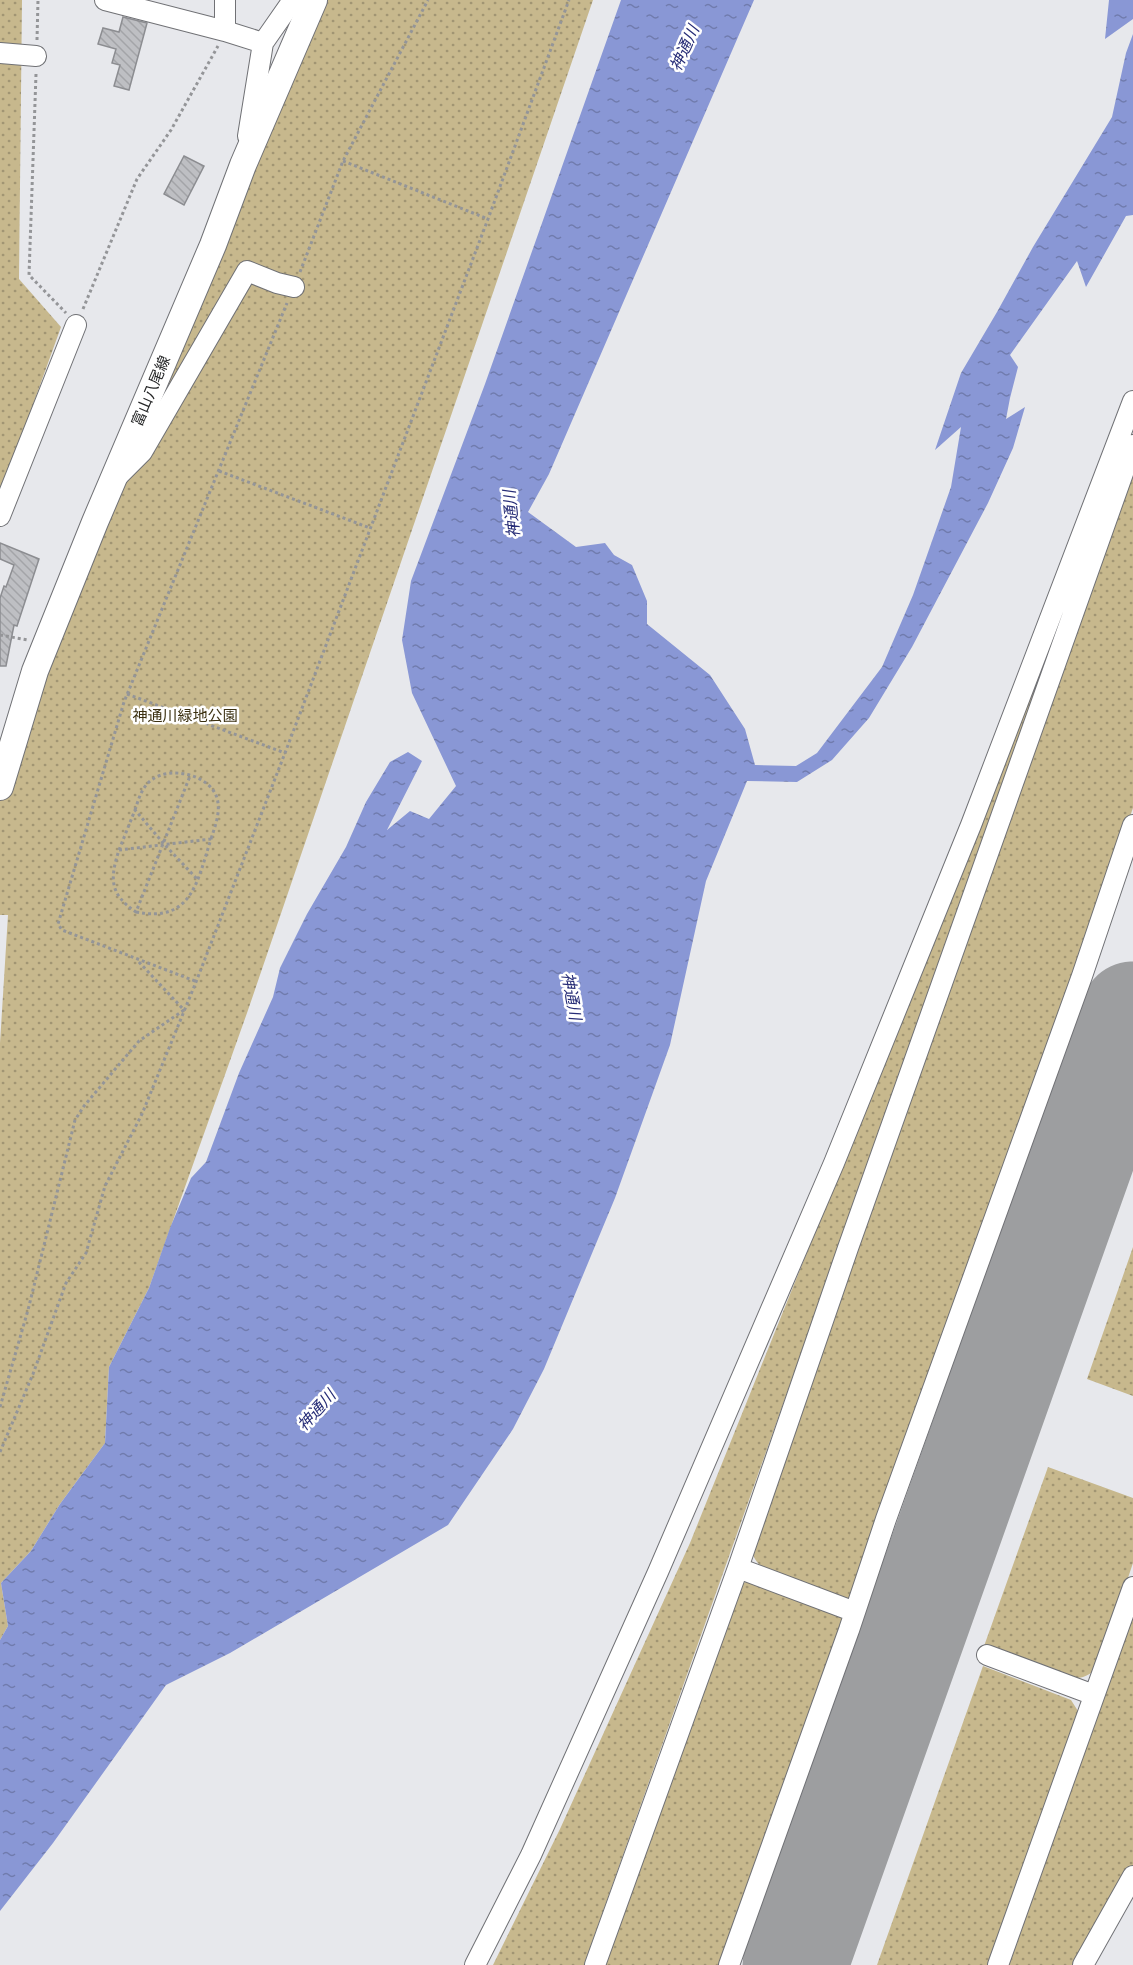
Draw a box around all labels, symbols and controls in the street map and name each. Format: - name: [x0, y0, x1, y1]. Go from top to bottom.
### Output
- water label: 神通川: [664, 20, 705, 74]
- street label: 富山八尾線: [126, 352, 175, 429]
- water label: 神通川: [497, 487, 524, 539]
- park label: 神通川緑地公園: [132, 705, 238, 726]
- water label: 神通川: [557, 970, 587, 1024]
- water label: 神通川: [292, 1383, 342, 1435]

